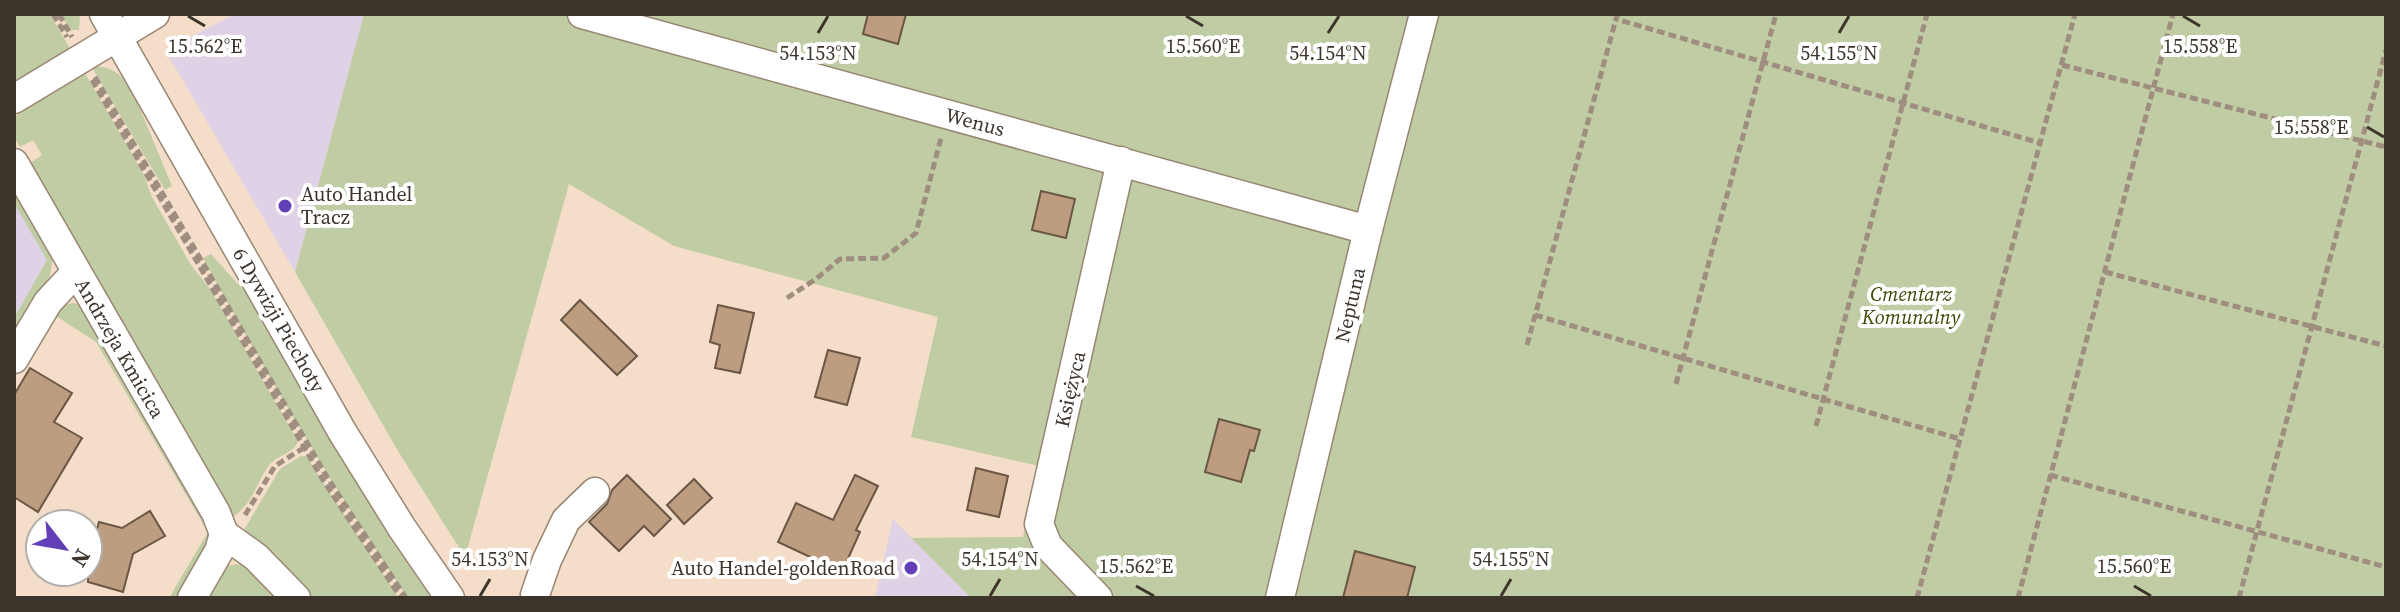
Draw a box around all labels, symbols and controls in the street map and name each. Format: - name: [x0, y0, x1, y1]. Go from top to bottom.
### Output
- text: 15.562°E: [168, 32, 242, 60]
- text: 15.560°E: [1166, 32, 1240, 60]
- text: 15.558°E: [2163, 32, 2237, 60]
- text: 54.153°N: [779, 39, 857, 67]
- text: 54.154°N: [1289, 39, 1367, 67]
- text: 54.155°N: [1800, 39, 1878, 67]
- street label: Wenus: [942, 101, 1008, 143]
- text: 15.558°E: [2274, 113, 2348, 141]
- place label: Auto Handel Tracz: [301, 180, 413, 231]
- marker: Auto Handel Tracz: [276, 197, 294, 215]
- street label: 6 Dywizji Piechoty: [226, 242, 332, 398]
- street label: Neptuna: [1328, 264, 1372, 345]
- street label: Andrzeja Kmicica: [68, 273, 172, 424]
- park label: Cmentarz Komunalny: [1861, 280, 1961, 331]
- street label: Księżyca: [1048, 348, 1092, 430]
- north arrow: [24, 508, 104, 588]
- text: N: [64, 544, 98, 573]
- text: 54.153°N: [451, 545, 529, 573]
- text: 54.154°N: [961, 545, 1039, 573]
- text: 54.155°N: [1472, 545, 1550, 573]
- text: 15.562°E: [1099, 552, 1173, 580]
- text: 15.560°E: [2097, 552, 2171, 580]
- place label: Auto Handel-goldenRoad: [671, 554, 896, 582]
- marker: Auto Handel-goldenRoad: [902, 559, 920, 577]

